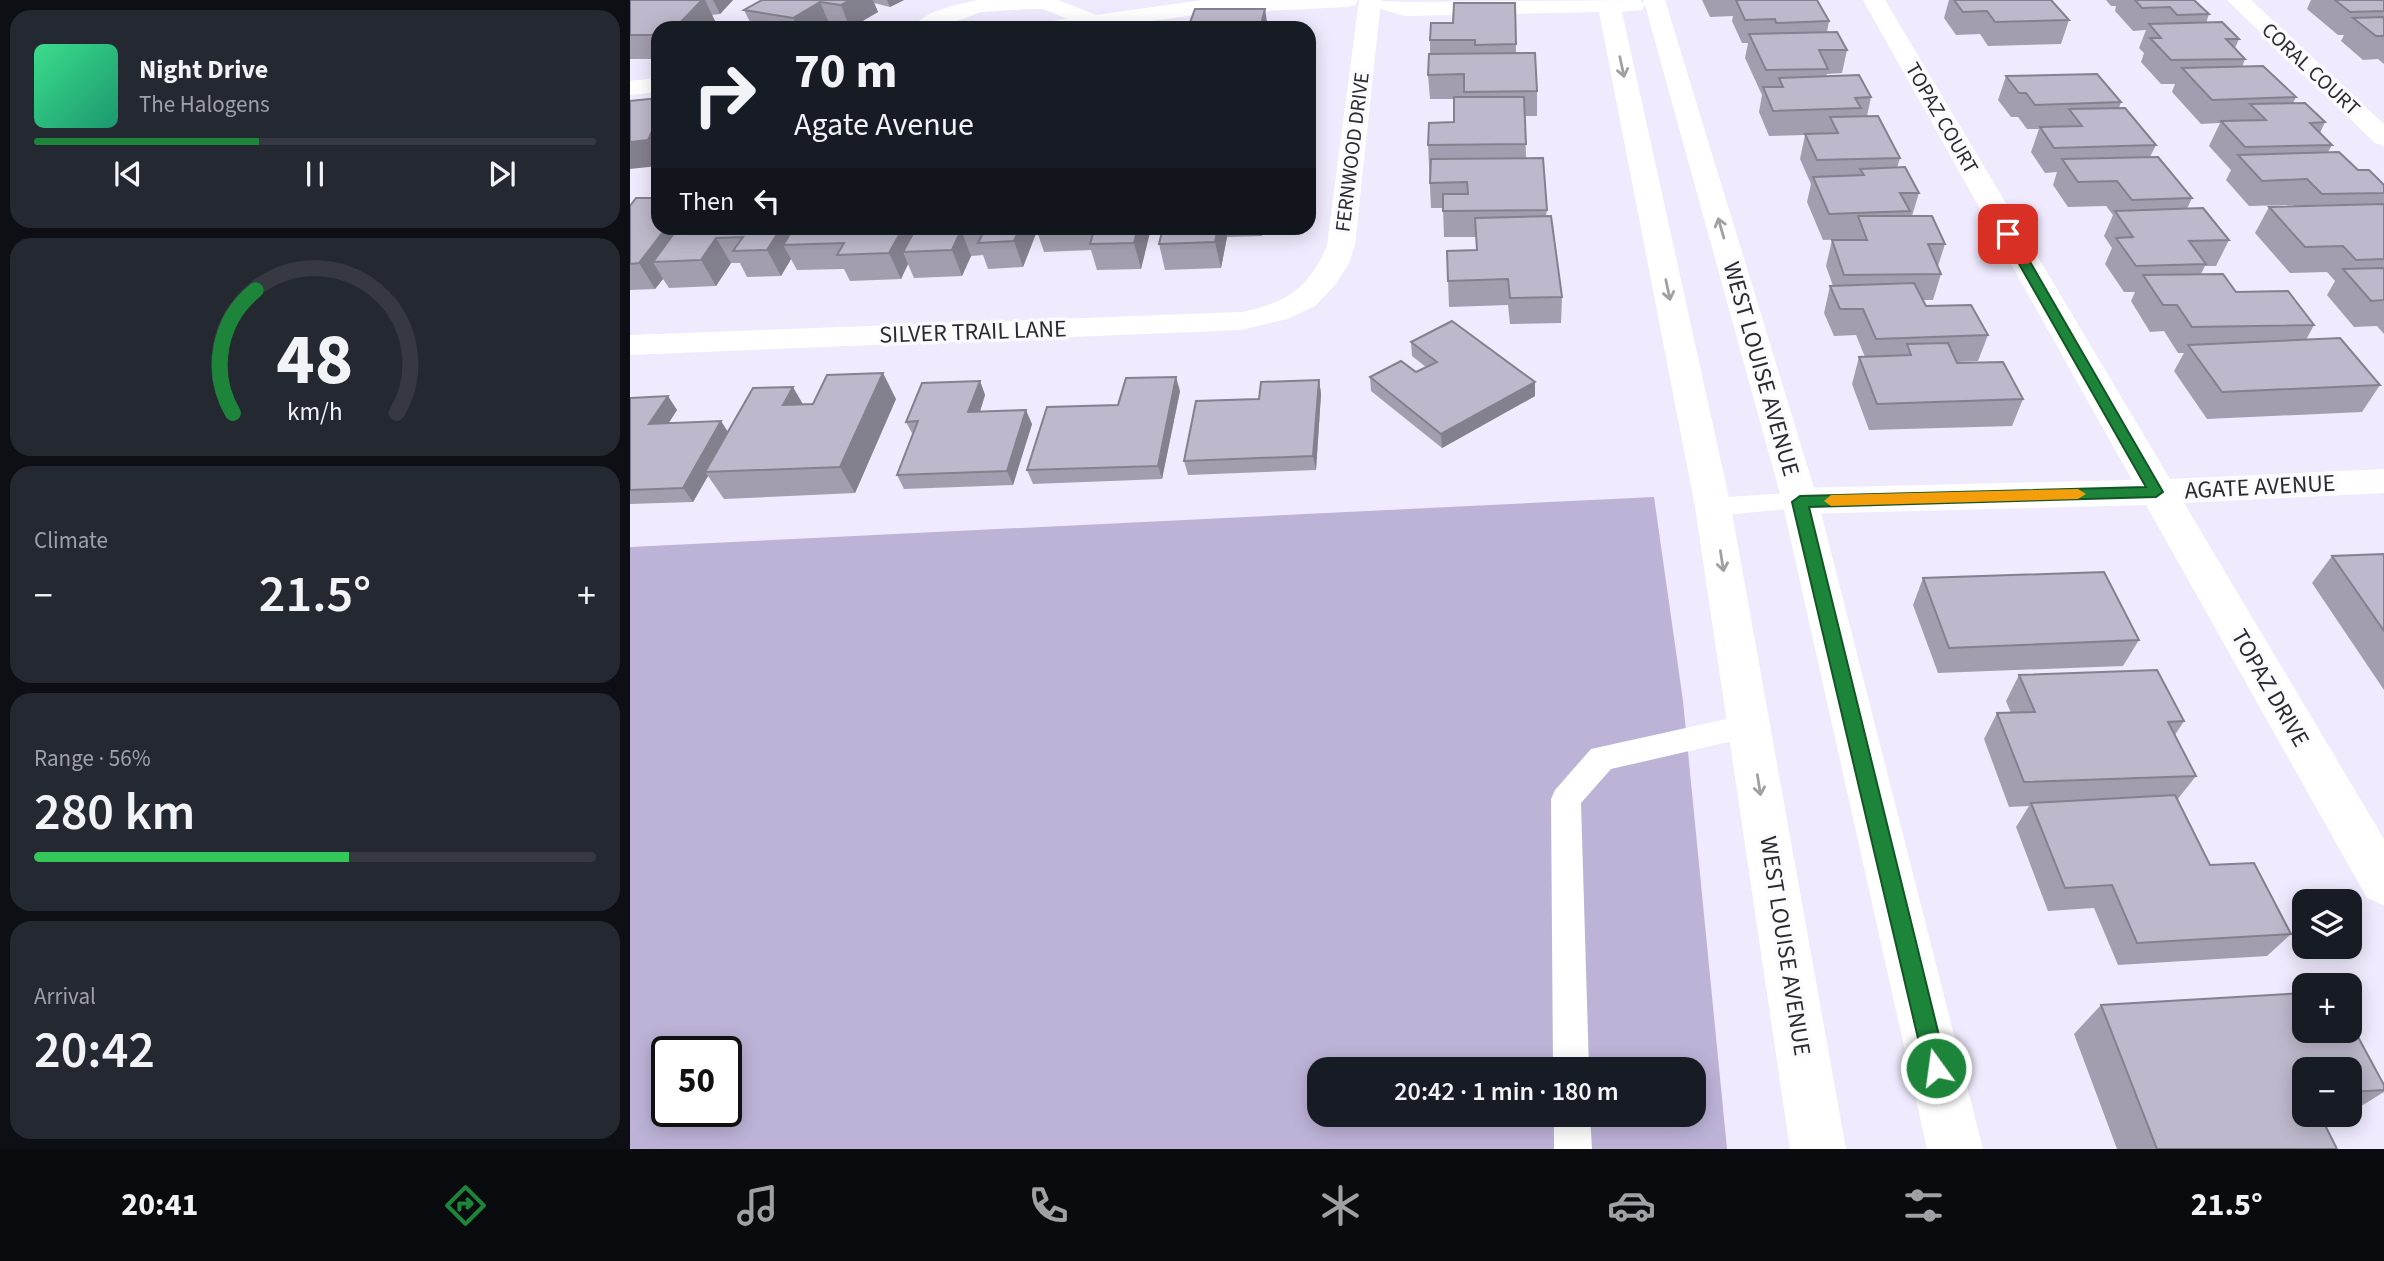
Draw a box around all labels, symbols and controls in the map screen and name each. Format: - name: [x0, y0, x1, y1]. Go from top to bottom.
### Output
- street label: CORAL COURT: [2255, 15, 2367, 123]
- text: 70 m: [794, 37, 898, 107]
- icon: right: [679, 49, 770, 140]
- text: Night Drive: [139, 51, 268, 88]
- one-way arrow: [1615, 55, 1629, 78]
- street label: TOPAZ COURT: [1898, 57, 1986, 179]
- street label: FERNWOOD DRIVE: [1327, 70, 1377, 234]
- text: The Halogens: [139, 88, 270, 121]
- text: Agate Avenue: [794, 102, 974, 148]
- icon: previous: [109, 155, 147, 193]
- icon: pause: [296, 155, 334, 193]
- icon: next: [483, 155, 521, 193]
- icon: left: [748, 182, 786, 220]
- text: Then: [679, 183, 734, 220]
- pin: [1978, 204, 2038, 264]
- icon: arrive: [1989, 215, 2027, 253]
- one-way arrow: [1713, 218, 1726, 240]
- street label: WEST LOUISE AVENUE: [1714, 258, 1808, 480]
- one-way arrow: [1661, 278, 1675, 301]
- text: 48: [277, 308, 353, 412]
- street label: SILVER TRAIL LANE: [879, 311, 1067, 353]
- text: km/h: [287, 393, 343, 429]
- street label: AGATE AVENUE: [2184, 466, 2336, 508]
- text: Climate: [34, 524, 108, 557]
- one-way arrow: [1716, 549, 1729, 572]
- text: 21.5°: [259, 558, 371, 632]
- text: −: [34, 569, 53, 623]
- text: +: [577, 569, 596, 623]
- street label: TOPAZ DRIVE: [2222, 623, 2318, 753]
- text: Range · 56%: [34, 742, 151, 775]
- one-way arrow: [1753, 773, 1766, 796]
- text: 280 km: [34, 776, 195, 850]
- street label: WEST LOUISE AVENUE: [1750, 834, 1820, 1058]
- map controls: [2292, 889, 2362, 1127]
- button: layers: [2292, 889, 2362, 959]
- button: +: [2292, 973, 2362, 1043]
- text: Arrival: [34, 980, 96, 1013]
- text: 20:42: [34, 1014, 155, 1088]
- position arrow: [1899, 1031, 1973, 1105]
- speed limit sign: 50: [651, 1036, 742, 1127]
- button: −: [2292, 1057, 2362, 1127]
- text: 20:42 · 1 min · 180 m: [1394, 1073, 1619, 1110]
- icon: directions: [441, 1181, 490, 1230]
- icon: music: [733, 1181, 782, 1230]
- icon: phone: [1024, 1181, 1073, 1230]
- icon: climate: [1316, 1181, 1365, 1230]
- icon: car: [1607, 1181, 1656, 1230]
- icon: filters: [1899, 1181, 1948, 1230]
- text: 20:41: [121, 1182, 198, 1228]
- text: 21.5°: [2191, 1182, 2263, 1228]

